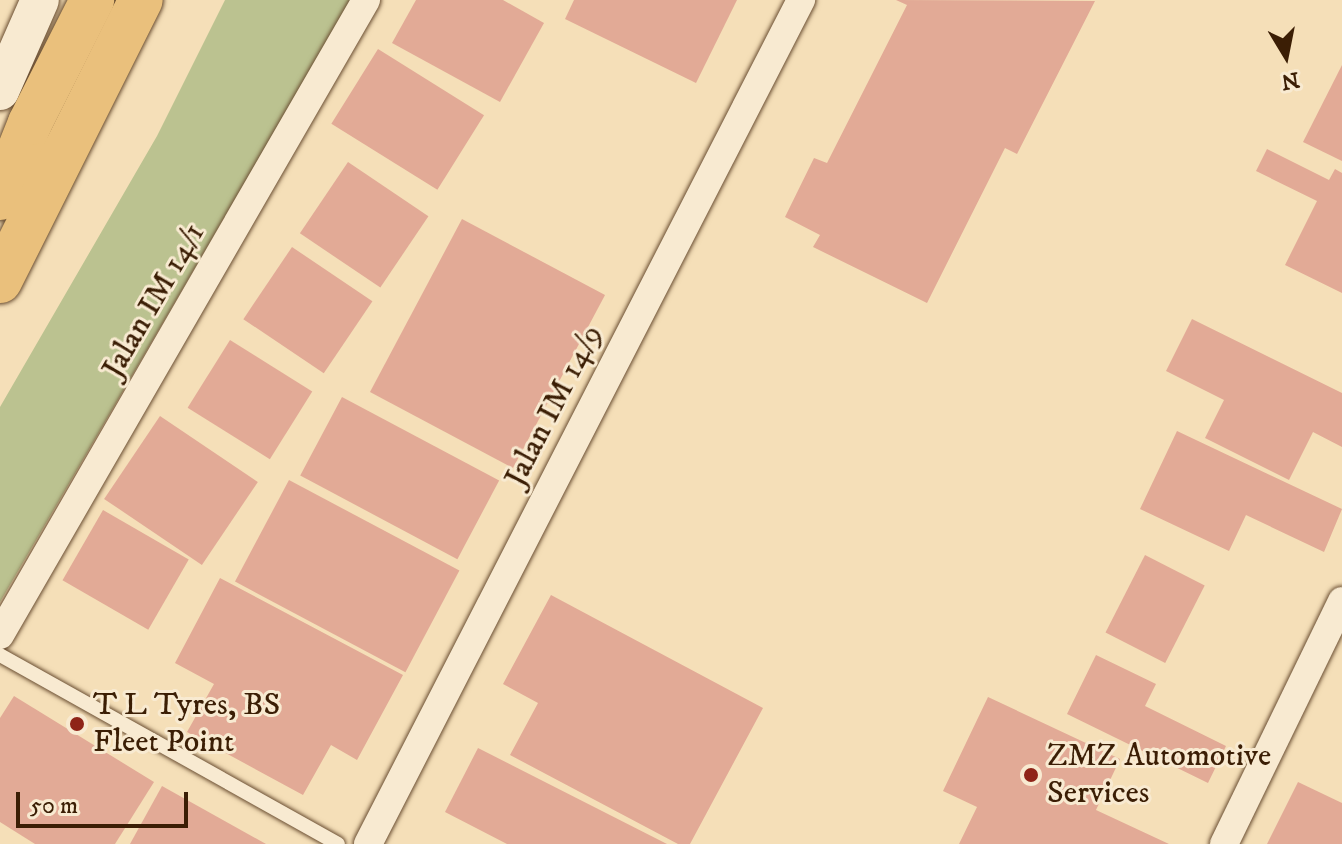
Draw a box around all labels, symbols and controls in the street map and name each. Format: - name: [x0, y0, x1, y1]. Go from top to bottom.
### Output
- north arrow: [1246, 16, 1326, 96]
- text: N: [1279, 65, 1301, 95]
- street label: Jalan IM 14/1: [94, 217, 214, 385]
- street label: Jalan IM 14/9: [497, 319, 611, 493]
- place label: T L Tyres, BS Fleet Point: [93, 687, 280, 762]
- marker: T L Tyres, BS Fleet Point: [68, 715, 86, 733]
- place label: ZMZ Automotive Services: [1047, 738, 1271, 813]
- marker: ZMZ Automotive Services: [1022, 766, 1040, 784]
- scale bar: [20, 776, 192, 826]
- text: 50 m: [30, 791, 78, 821]

